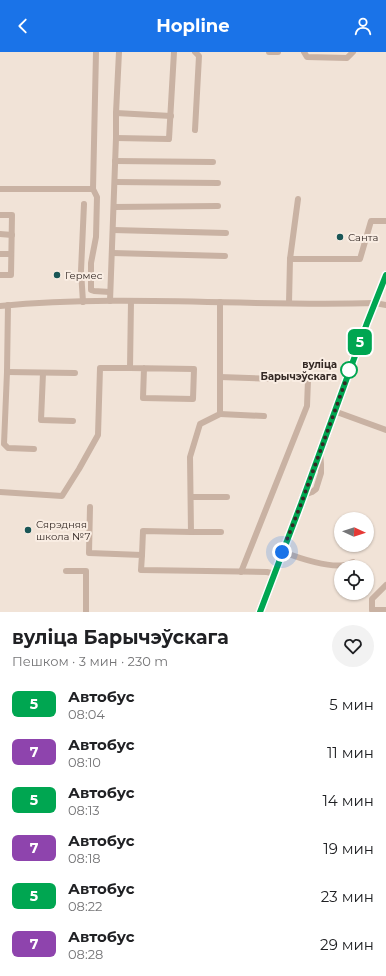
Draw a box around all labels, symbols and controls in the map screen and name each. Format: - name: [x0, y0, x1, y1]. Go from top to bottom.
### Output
- icon: back: [12, 15, 34, 37]
- text: Hopline: [156, 15, 230, 37]
- icon: person: [352, 15, 374, 37]
- place label: Санта: [348, 231, 378, 244]
- marker: Санта: [335, 232, 345, 242]
- place label: Гермес: [65, 269, 103, 282]
- marker: Гермес: [52, 270, 62, 280]
- line badge: 5: [347, 329, 373, 355]
- text: 5: [356, 333, 364, 351]
- place label: вуліца Барычэўскага: [261, 358, 337, 383]
- marker: вуліца Барычэўскага: [340, 361, 358, 379]
- north arrow: [334, 512, 374, 552]
- map controls: [334, 512, 374, 600]
- place label: Сярэдняя школа №7: [36, 518, 90, 543]
- marker: Сярэдняя школа №7: [23, 525, 33, 535]
- your location: [272, 542, 292, 562]
- button: locate: [334, 560, 374, 600]
- button: heart: [332, 625, 374, 667]
- text: вуліца Барычэўскага: [12, 626, 229, 649]
- text: Пешком · 3 мин · 230 m: [12, 653, 168, 669]
- text: Автобус: [68, 687, 135, 706]
- text: 5: [30, 695, 38, 713]
- text: 5 мин: [329, 695, 374, 714]
- text: 08:04: [68, 706, 105, 722]
- text: Автобус: [68, 735, 135, 754]
- text: 7: [30, 743, 38, 761]
- text: 11 мин: [327, 743, 374, 762]
- text: 08:10: [68, 754, 101, 770]
- text: Автобус: [68, 783, 135, 802]
- text: 5: [30, 791, 38, 809]
- text: 14 мин: [322, 791, 374, 810]
- text: 08:13: [68, 802, 100, 818]
- text: Автобус: [68, 831, 135, 850]
- text: 7: [30, 839, 38, 857]
- text: 19 мин: [323, 839, 374, 858]
- text: 08:18: [68, 850, 101, 866]
- text: Автобус: [68, 879, 135, 898]
- text: 5: [30, 887, 38, 905]
- text: 23 мин: [321, 887, 374, 906]
- text: 08:22: [68, 898, 102, 914]
- text: Автобус: [68, 927, 135, 946]
- text: 7: [30, 935, 38, 953]
- text: 29 мин: [320, 935, 374, 954]
- text: 08:28: [68, 946, 103, 962]

